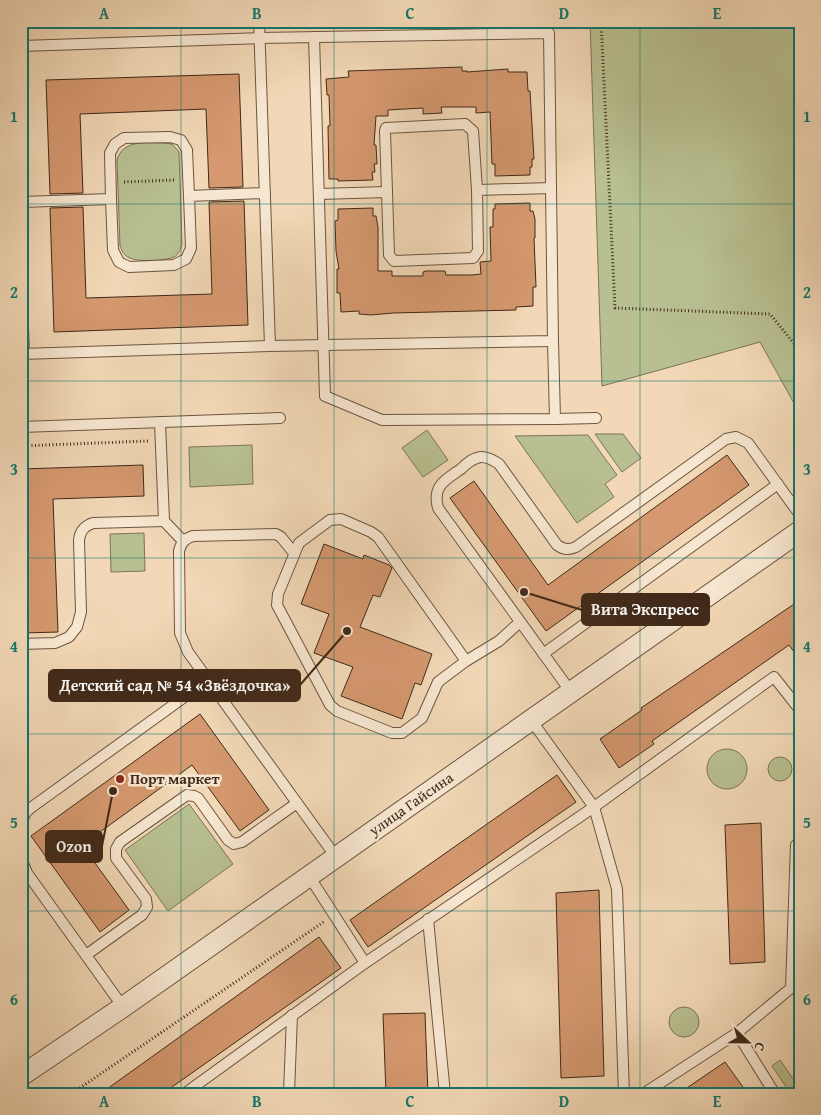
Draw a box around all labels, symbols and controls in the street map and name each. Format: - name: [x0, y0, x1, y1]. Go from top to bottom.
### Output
- text: A: [99, 1, 110, 25]
- text: B: [252, 1, 262, 25]
- text: C: [405, 1, 415, 25]
- text: D: [559, 1, 569, 25]
- text: E: [713, 1, 722, 25]
- text: 1: [10, 104, 18, 128]
- text: 1: [803, 104, 811, 128]
- text: 2: [10, 280, 18, 304]
- text: 2: [803, 280, 811, 304]
- text: 3: [10, 457, 18, 481]
- text: 3: [803, 457, 811, 481]
- callout: Вита Экспресс: [582, 594, 709, 625]
- text: Вита Экспресс: [591, 597, 699, 621]
- text: 4: [10, 634, 18, 658]
- text: 4: [803, 634, 811, 658]
- callout: Детский сад № 54 «Звёздочка»: [49, 670, 300, 701]
- text: Детский сад № 54 «Звёздочка»: [59, 673, 290, 697]
- street label: улица Гайсина: [364, 766, 458, 841]
- place label: Порт маркет: [130, 768, 220, 789]
- marker: Порт маркет: [114, 773, 126, 785]
- text: 5: [10, 810, 18, 834]
- text: 5: [803, 810, 811, 834]
- callout: Ozon: [46, 831, 102, 862]
- text: Ozon: [56, 834, 92, 858]
- text: 6: [10, 987, 18, 1011]
- text: 6: [803, 987, 811, 1011]
- north arrow: [724, 1018, 774, 1068]
- text: С: [749, 1039, 771, 1054]
- text: A: [99, 1089, 110, 1113]
- text: B: [252, 1089, 262, 1113]
- text: C: [405, 1089, 415, 1113]
- text: D: [559, 1089, 569, 1113]
- text: E: [713, 1089, 722, 1113]

